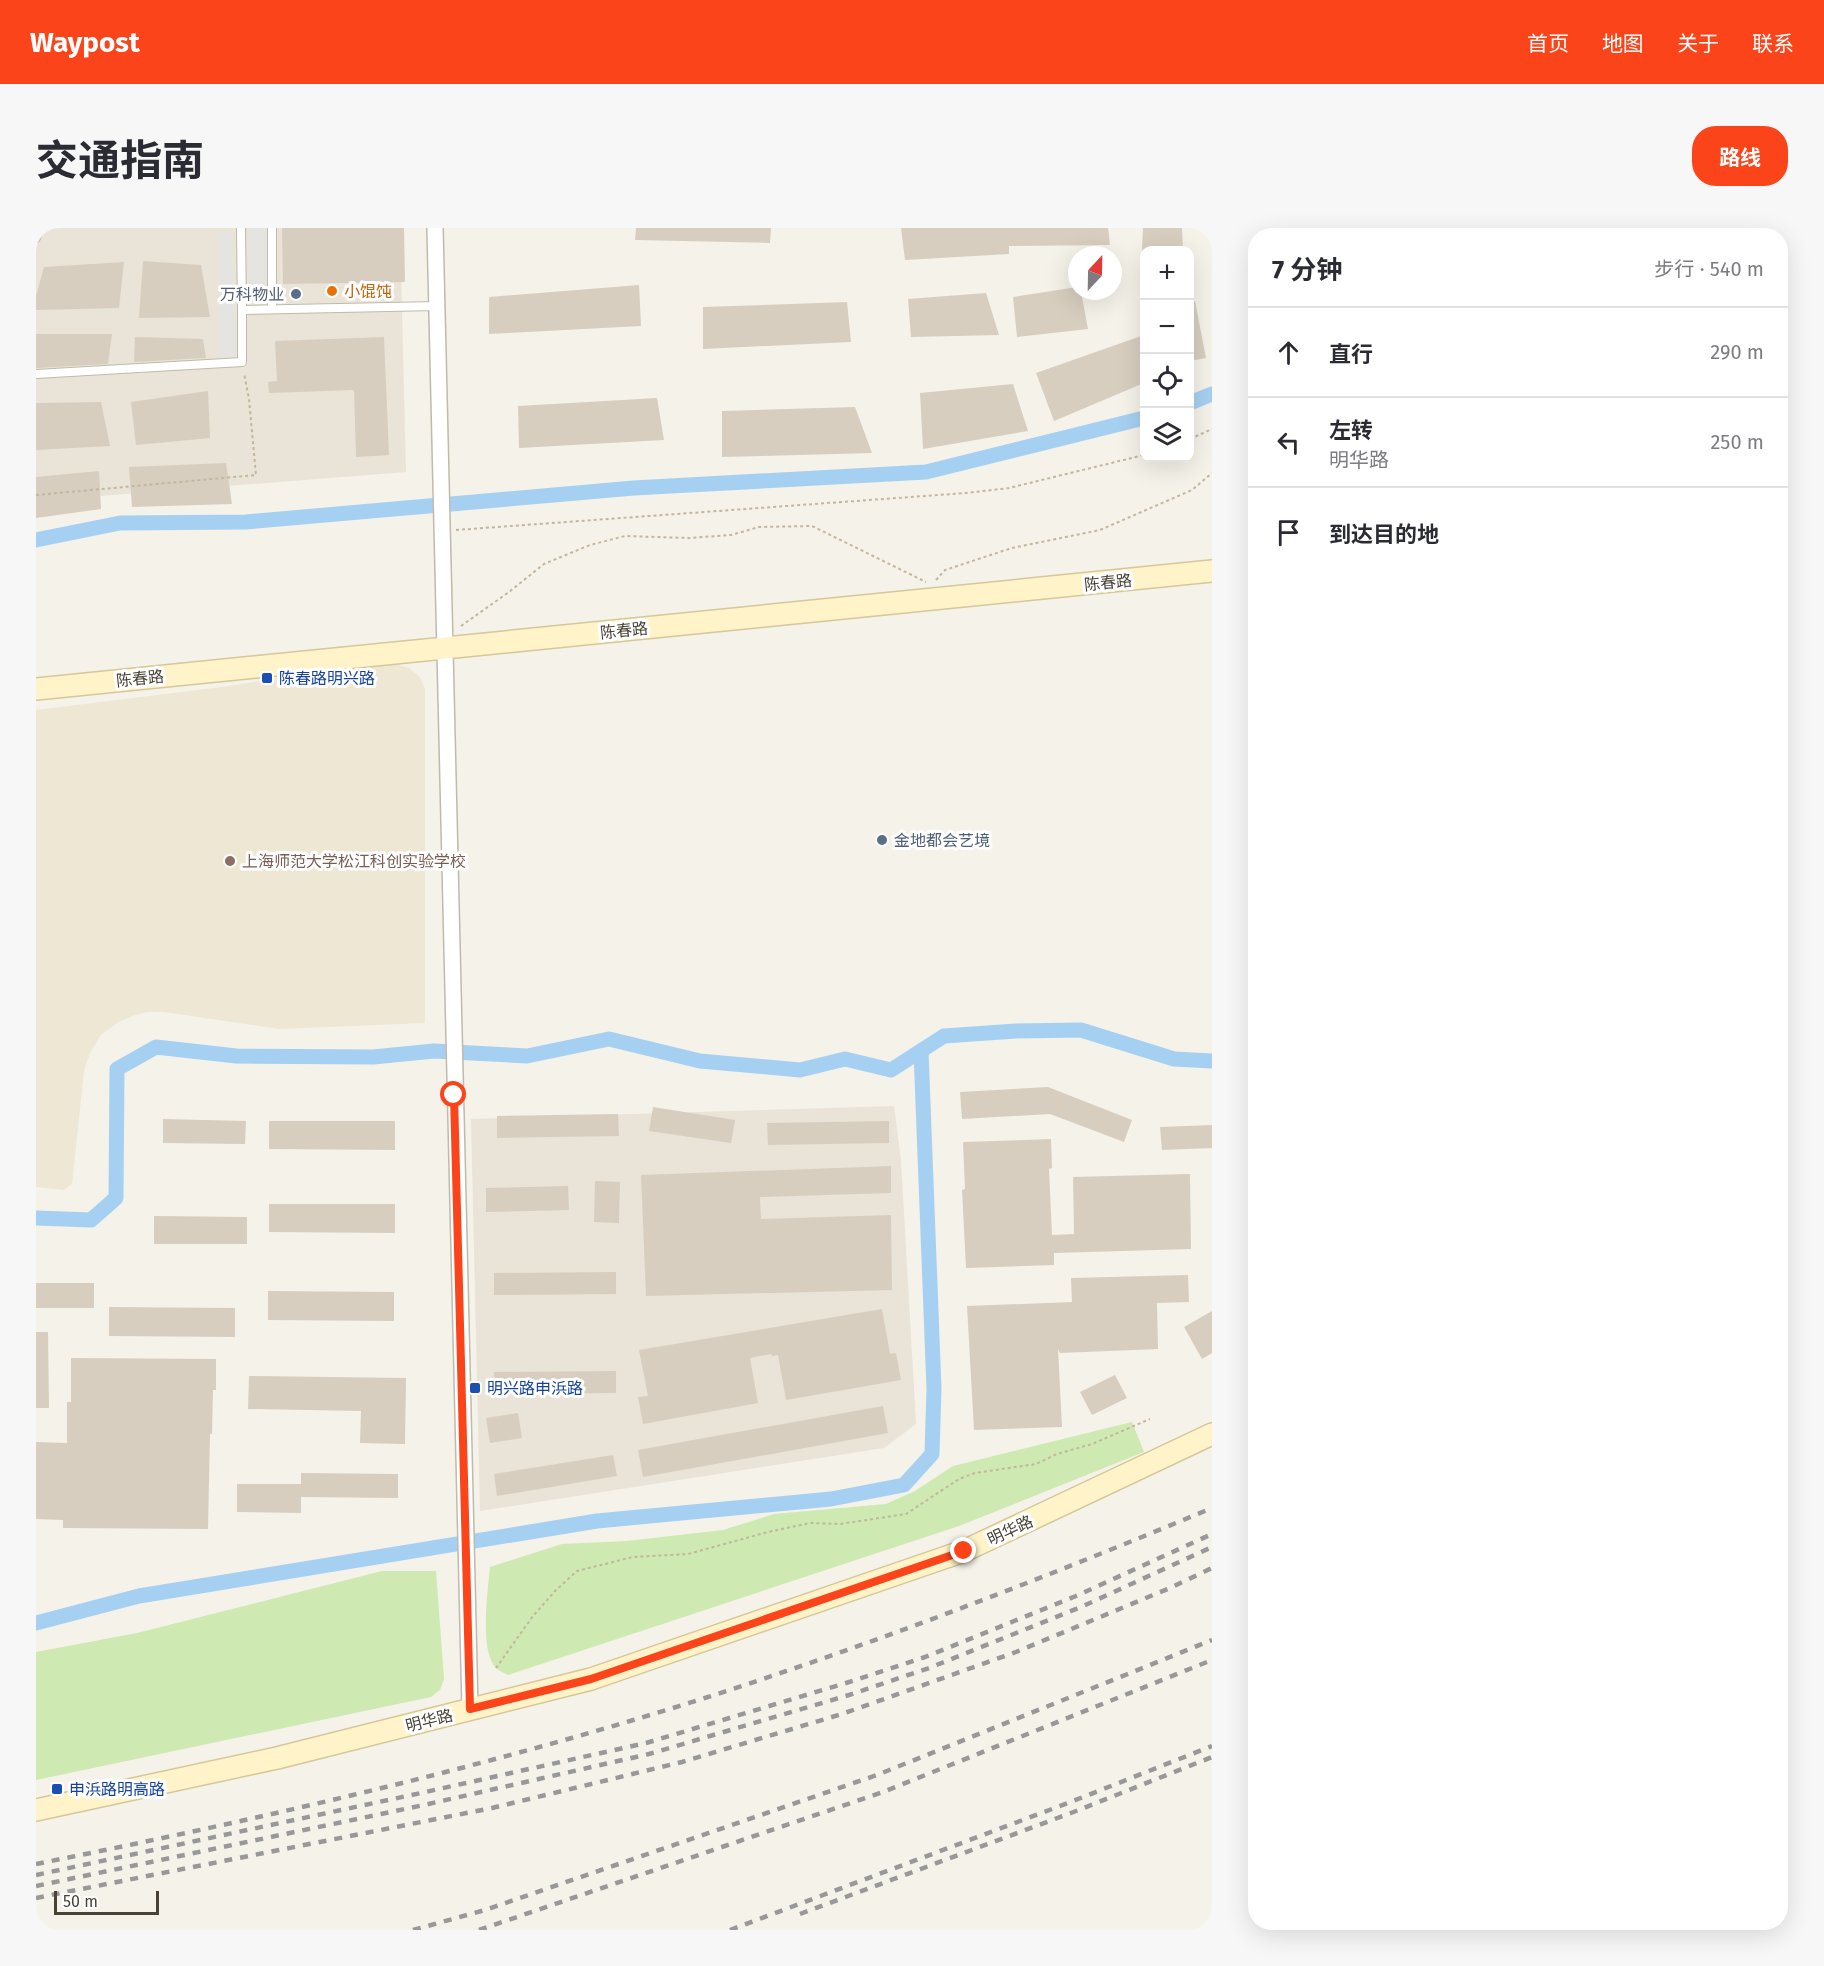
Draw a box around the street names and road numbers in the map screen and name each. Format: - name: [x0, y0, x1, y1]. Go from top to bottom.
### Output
- street label: 陈春路: [1083, 571, 1133, 594]
- street label: 陈春路: [599, 619, 649, 642]
- street label: 陈春路: [115, 667, 165, 690]
- street label: 明华路: [984, 1512, 1036, 1549]
- street label: 明华路: [404, 1705, 455, 1736]

